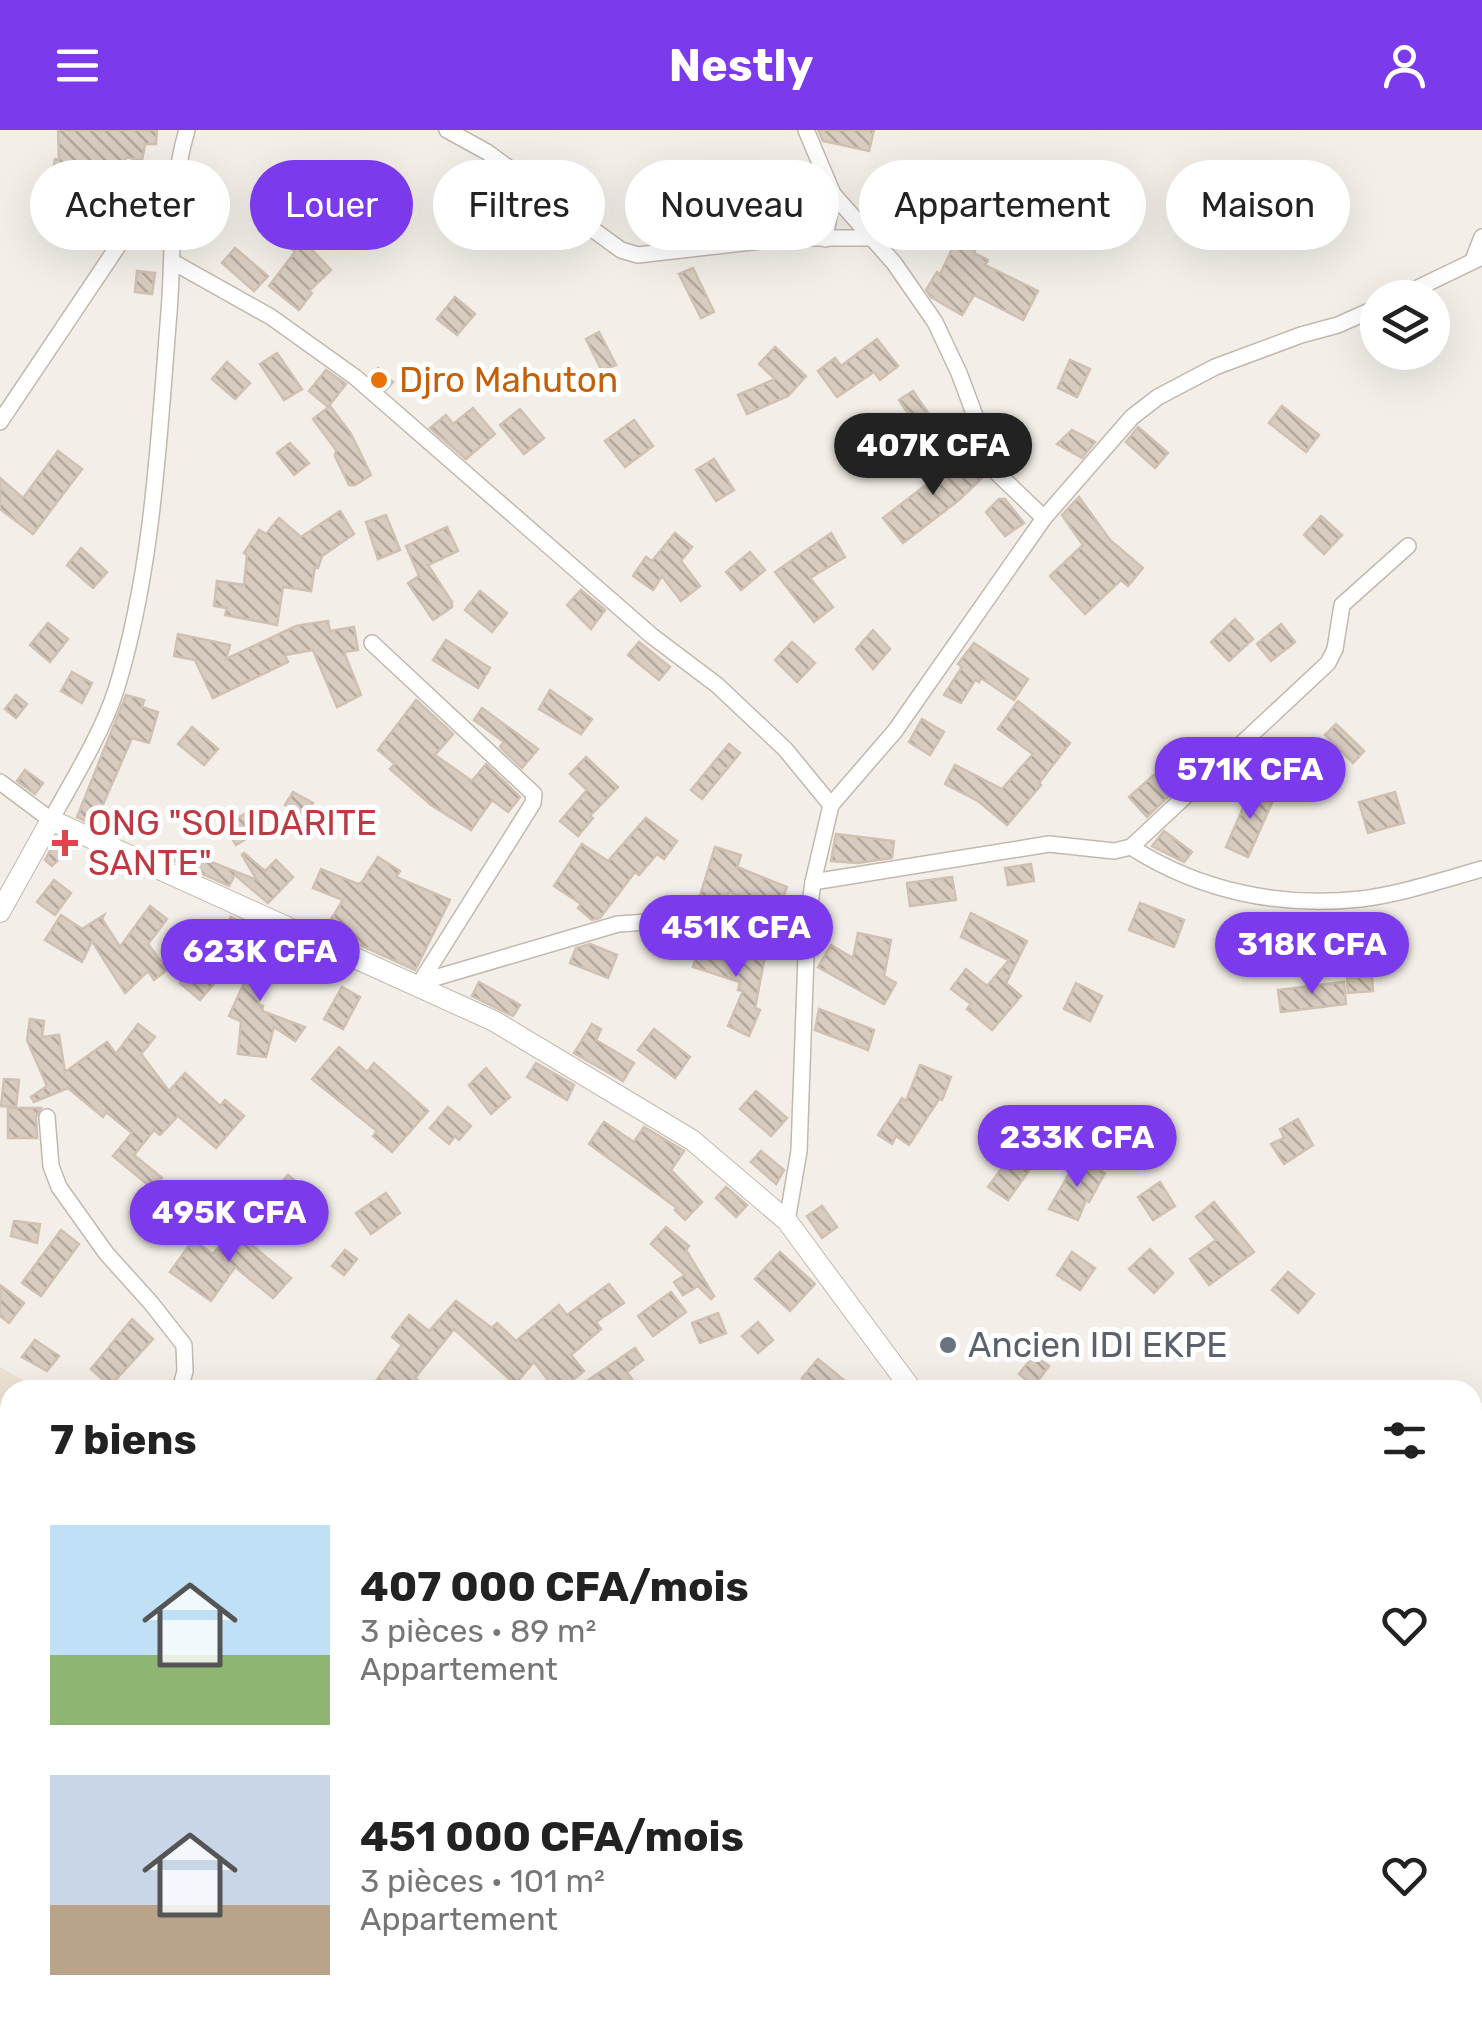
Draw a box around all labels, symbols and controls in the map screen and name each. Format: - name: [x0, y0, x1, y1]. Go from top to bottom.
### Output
- icon: menu: [50, 38, 105, 93]
- icon: person: [1377, 38, 1432, 93]
- text: Nestly: [669, 39, 813, 92]
- chip: Acheter: [30, 160, 230, 250]
- chip: Louer: [250, 160, 413, 250]
- chip: Filtres: [433, 160, 605, 250]
- chip: Nouveau: [625, 160, 839, 250]
- chip: Appartement: [859, 160, 1146, 250]
- chip: Maison: [1166, 160, 1350, 250]
- map controls: [1360, 280, 1450, 370]
- button: layers: [1360, 280, 1450, 370]
- place label: Djro Mahuton: [399, 359, 618, 401]
- marker: Djro Mahuton: [368, 369, 390, 391]
- pin: 407K CFA: [830, 413, 1036, 498]
- text: 407K CFA: [856, 426, 1010, 464]
- pin: 571K CFA: [1147, 737, 1353, 822]
- text: 571K CFA: [1177, 750, 1323, 788]
- place label: ONG "SOLIDARITE SANTE": [88, 802, 377, 884]
- marker: ONG "SOLIDARITE SANTE": [52, 830, 78, 856]
- pin: 451K CFA: [633, 895, 839, 980]
- text: 451K CFA: [661, 908, 811, 946]
- pin: 318K CFA: [1209, 912, 1415, 997]
- pin: 623K CFA: [157, 919, 363, 1004]
- text: 318K CFA: [1237, 925, 1387, 963]
- text: 623K CFA: [183, 932, 337, 970]
- pin: 233K CFA: [974, 1105, 1180, 1190]
- text: 233K CFA: [1000, 1118, 1154, 1156]
- pin: 495K CFA: [126, 1180, 332, 1265]
- text: 495K CFA: [152, 1193, 306, 1231]
- place label: Ancien IDI EKPE: [968, 1324, 1228, 1366]
- marker: Ancien IDI EKPE: [937, 1334, 959, 1356]
- icon: filters: [1377, 1413, 1432, 1468]
- text: 7 biens: [50, 1415, 197, 1465]
- text: 407 000 CFA/mois: [360, 1562, 749, 1612]
- icon: home: [130, 1565, 250, 1685]
- icon: heart: [1377, 1598, 1432, 1653]
- text: 3 pièces · 89 m²: [360, 1612, 596, 1650]
- text: Appartement: [360, 1650, 558, 1688]
- text: 451 000 CFA/mois: [360, 1812, 744, 1862]
- icon: home: [130, 1815, 250, 1935]
- icon: heart: [1377, 1848, 1432, 1903]
- text: 3 pièces · 101 m²: [360, 1862, 605, 1900]
- text: Appartement: [360, 1900, 558, 1938]

